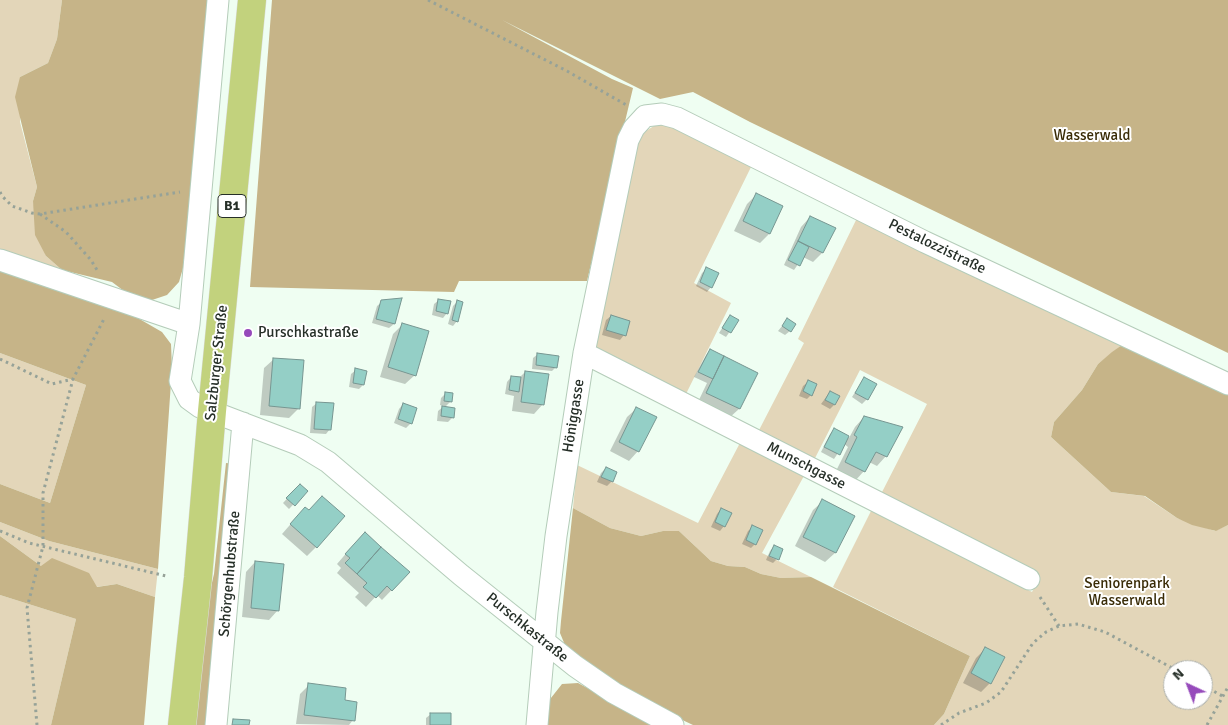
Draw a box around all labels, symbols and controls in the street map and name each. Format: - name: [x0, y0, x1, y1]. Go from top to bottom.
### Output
- park label: Wasserwald: [1054, 127, 1130, 145]
- road number: B1: [218, 195, 246, 218]
- street label: Pestalozzistraße: [885, 216, 989, 278]
- street label: Salzburger Straße: [202, 304, 232, 422]
- place label: Purschkastraße: [258, 324, 359, 342]
- marker: Purschkastraße: [242, 327, 254, 339]
- street label: Höniggasse: [559, 378, 589, 454]
- street label: Munschgasse: [763, 438, 849, 494]
- street label: Schörgenhubstraße: [216, 510, 244, 638]
- park label: Seniorenpark Wasserwald: [1084, 575, 1170, 610]
- street label: Purschkastraße: [482, 589, 572, 667]
- north arrow: [1163, 660, 1213, 710]
- text: N: [1169, 665, 1187, 684]

